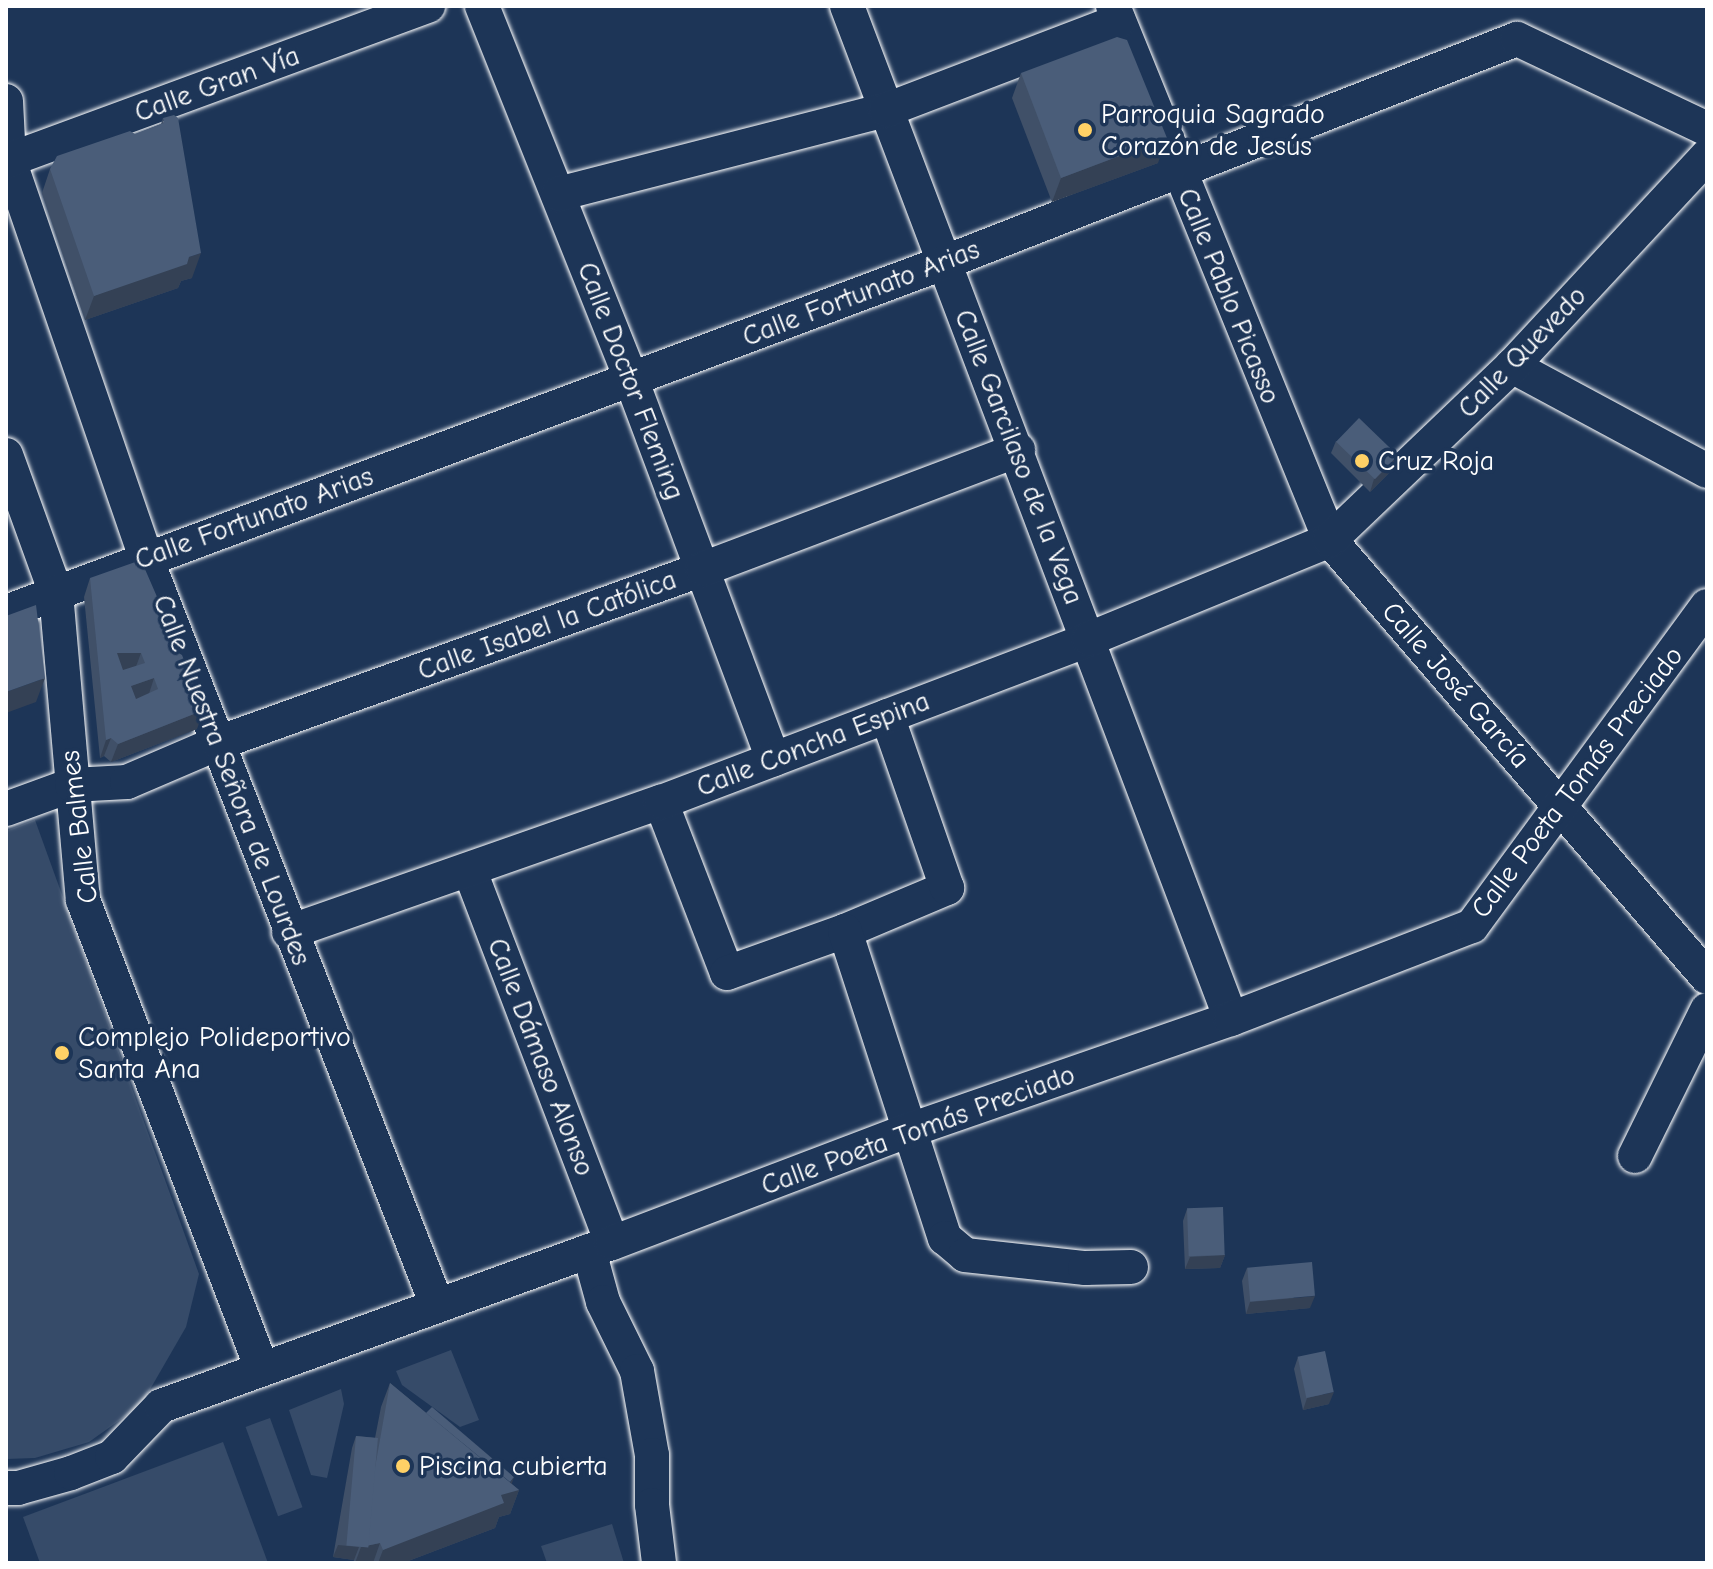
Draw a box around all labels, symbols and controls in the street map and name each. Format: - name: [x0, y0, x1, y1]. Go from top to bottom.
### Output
- street label: Calle Gran Vía: [130, 39, 304, 129]
- place label: Parroquia Sagrado Corazón de Jesús: [1101, 97, 1325, 163]
- marker: Parroquia Sagrado Corazón de Jesús: [1076, 121, 1094, 139]
- street label: Calle Pablo Picasso: [1170, 183, 1288, 409]
- street label: Calle Fortunato Arias: [738, 232, 984, 354]
- street label: Calle Doctor Fleming: [570, 257, 692, 505]
- street label: Calle Quevedo: [1451, 279, 1593, 425]
- street label: Calle Garcilaso de la Vega: [947, 305, 1091, 609]
- place label: Cruz Roja: [1378, 444, 1494, 478]
- marker: Cruz Roja: [1353, 452, 1371, 470]
- street label: Calle Fortunato Arias: [130, 459, 378, 577]
- street label: Calle Isabel la Católica: [413, 563, 681, 687]
- street label: Calle Nuestra Señora de Lourdes: [146, 590, 318, 970]
- street label: Calle José García: [1375, 595, 1537, 775]
- street label: Calle Poeta Tomás Preciado: [1464, 640, 1690, 924]
- street label: Calle Concha Espina: [692, 684, 934, 804]
- street label: Calle Balmes: [53, 748, 105, 906]
- street label: Calle Dámaso Alonso: [480, 933, 602, 1181]
- place label: Complejo Polideportivo Santa Ana: [78, 1020, 351, 1086]
- marker: Complejo Polideportivo Santa Ana: [53, 1044, 71, 1062]
- street label: Calle Poeta Tomás Preciado: [757, 1058, 1079, 1202]
- place label: Piscina cubierta: [419, 1449, 608, 1483]
- marker: Piscina cubierta: [394, 1457, 412, 1475]

